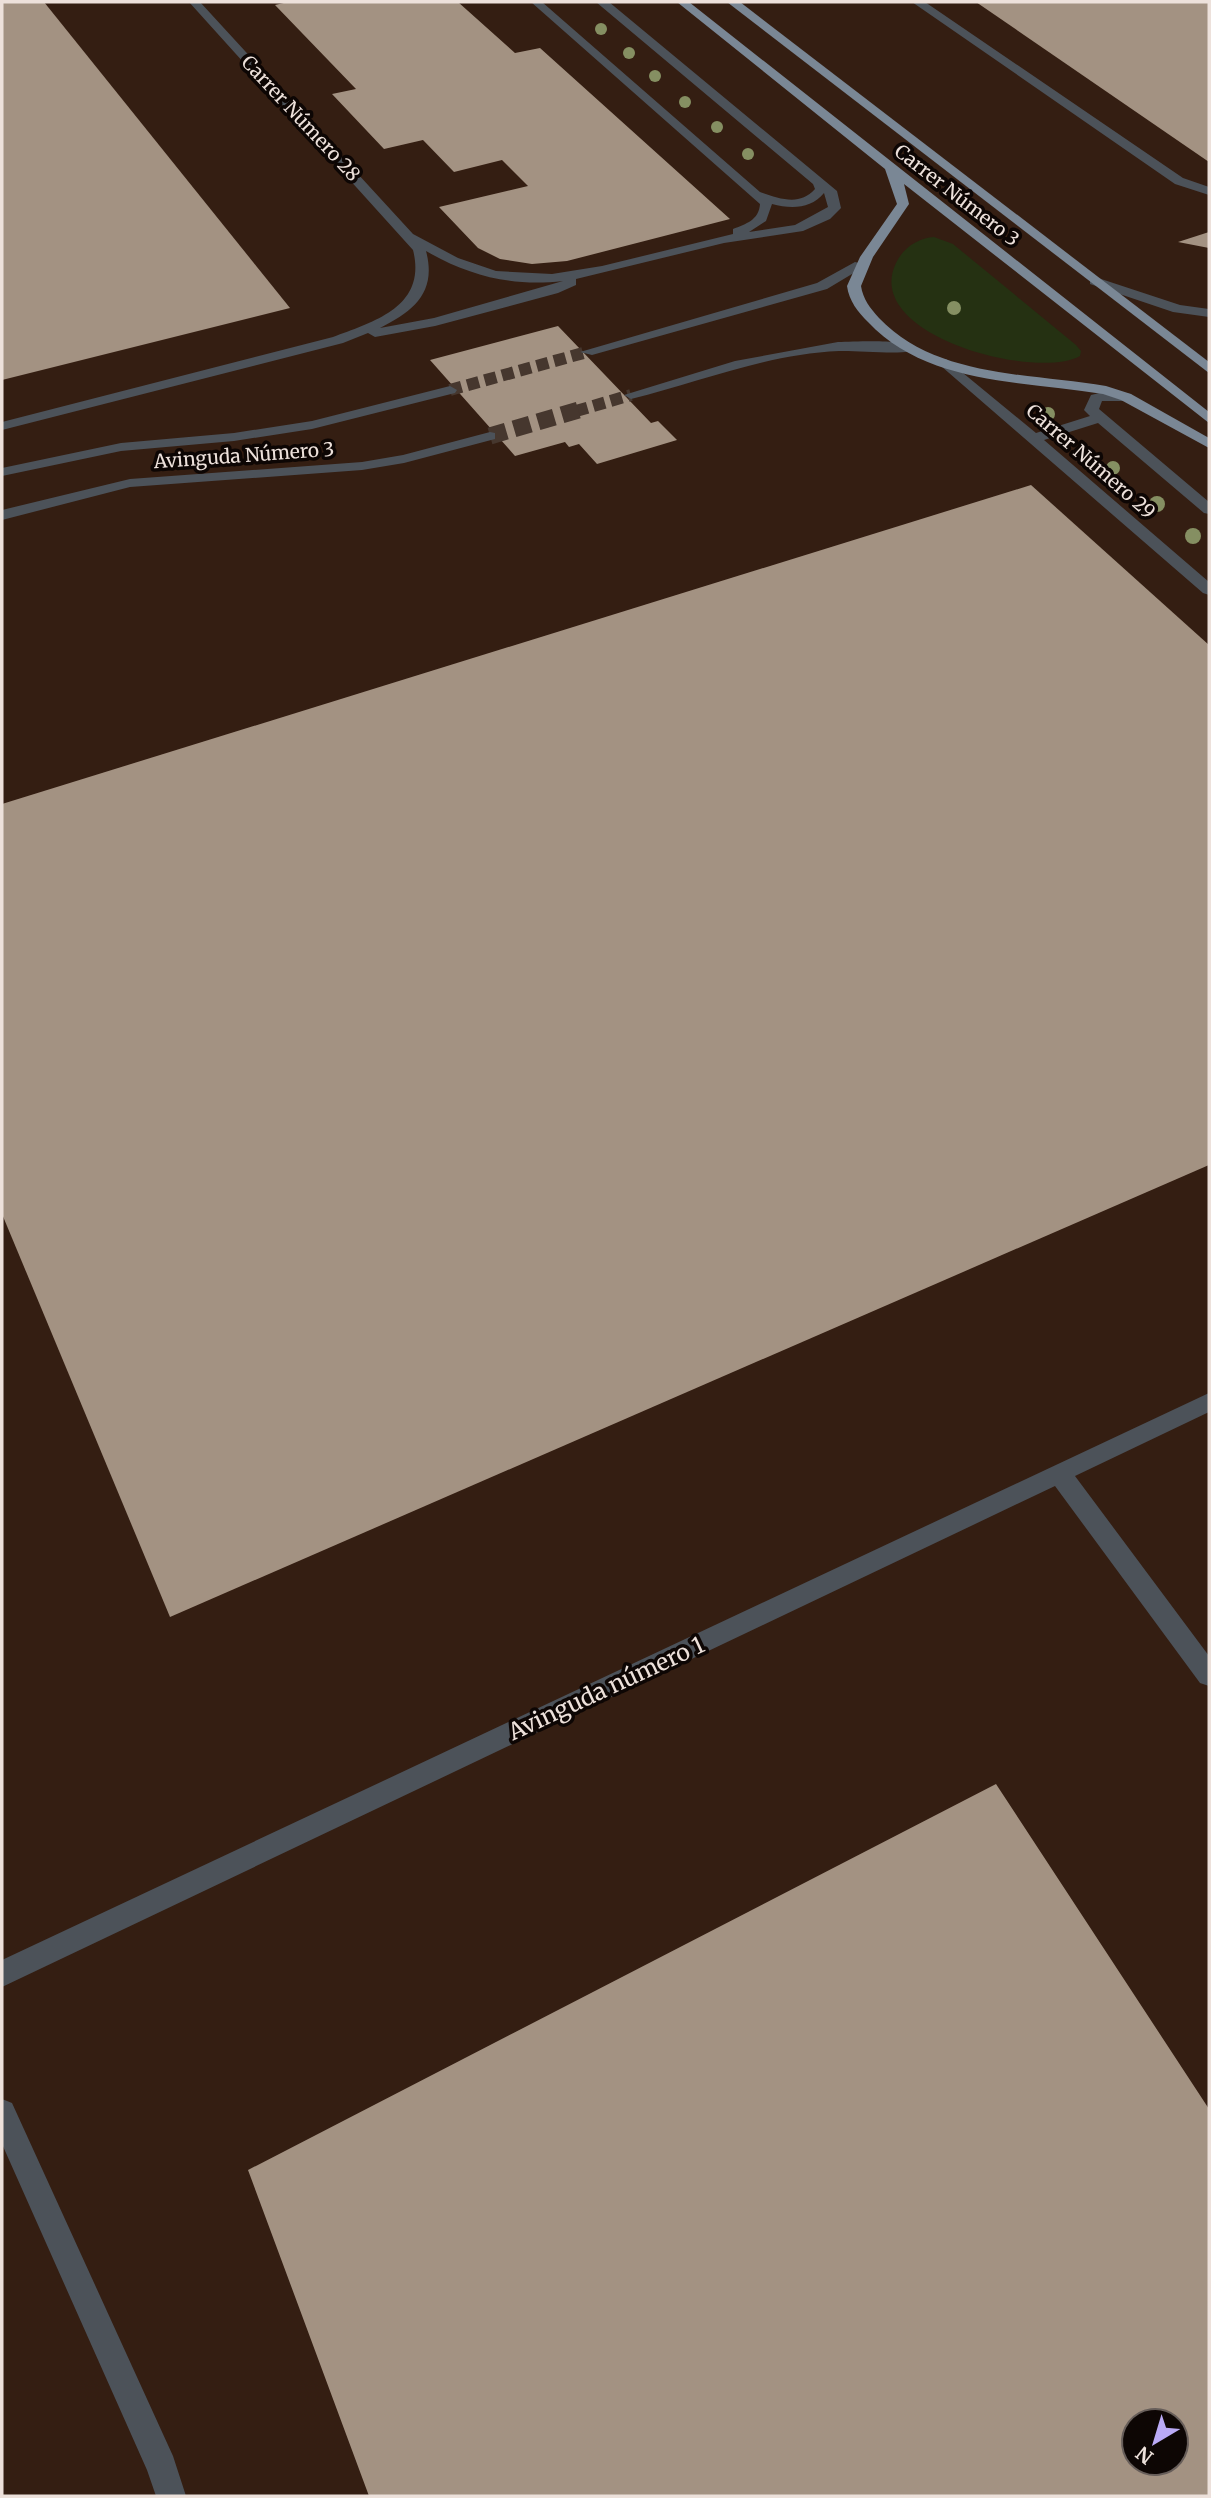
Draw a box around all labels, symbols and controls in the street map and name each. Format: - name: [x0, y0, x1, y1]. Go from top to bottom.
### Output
- street label: Carrer Número 28: [237, 50, 365, 186]
- street label: Carrer Número 3: [890, 139, 1024, 251]
- street label: Carrer Número 29: [1022, 398, 1160, 524]
- street label: Avinguda Número 3: [152, 437, 335, 473]
- street label: Avinguda número 1: [502, 1630, 709, 1747]
- north arrow: [1120, 2407, 1190, 2477]
- text: N: [1131, 2441, 1158, 2469]

